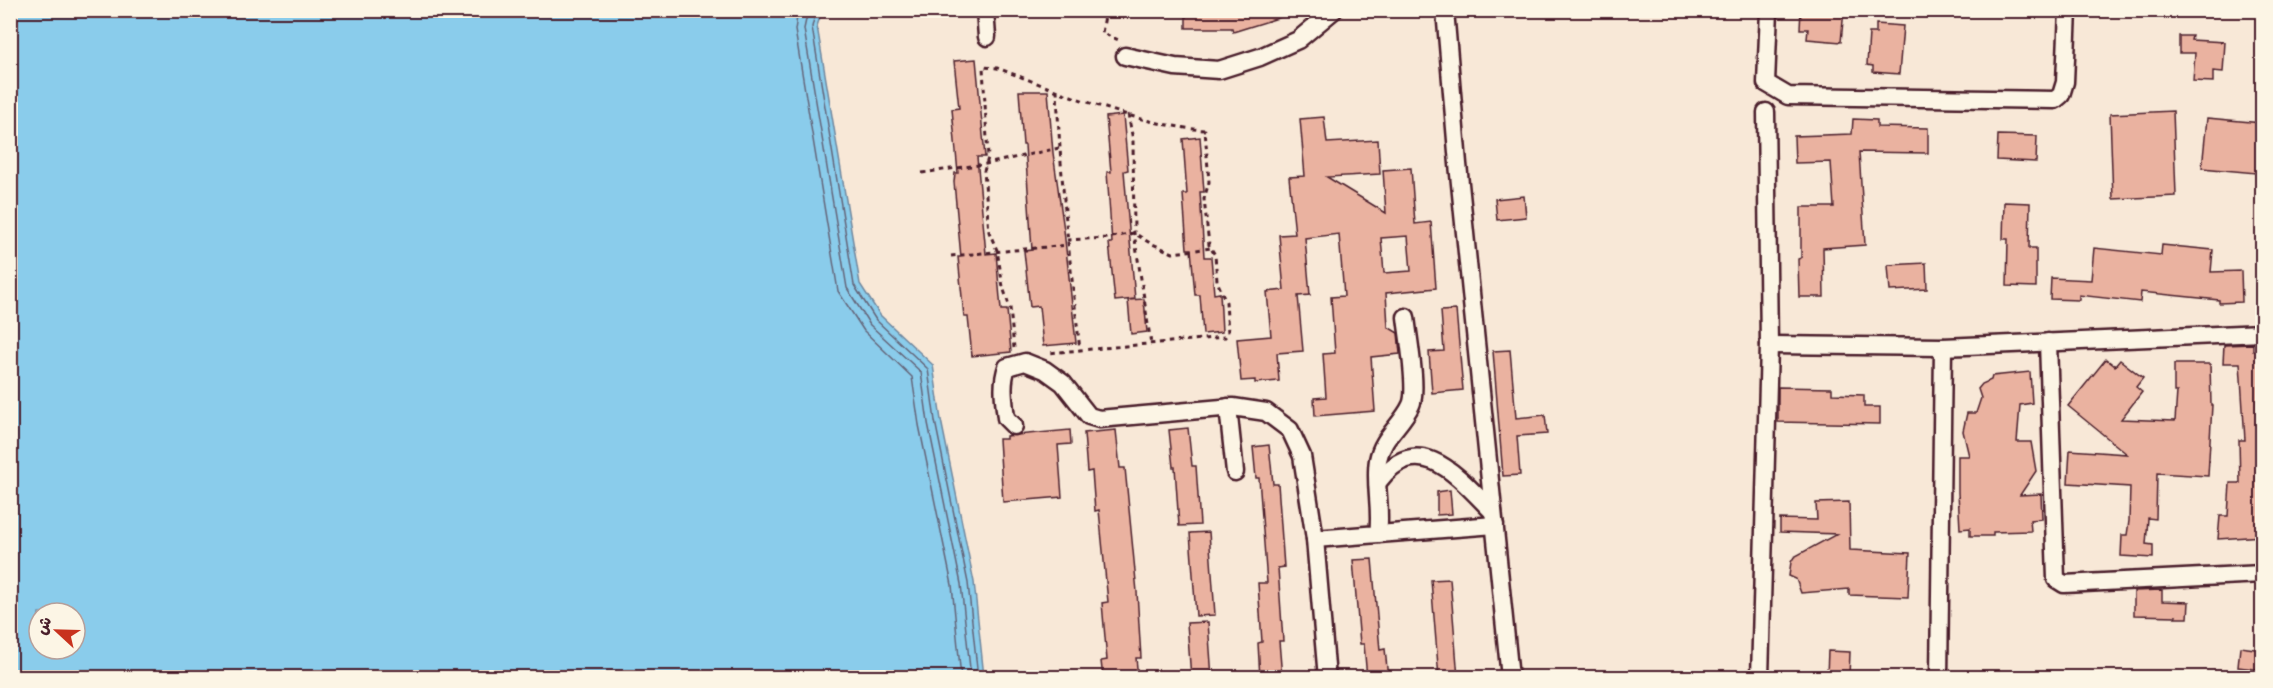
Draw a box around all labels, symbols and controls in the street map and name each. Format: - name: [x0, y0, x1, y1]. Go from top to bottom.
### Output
- north arrow: [27, 601, 87, 661]
- text: ش: [31, 613, 59, 639]

